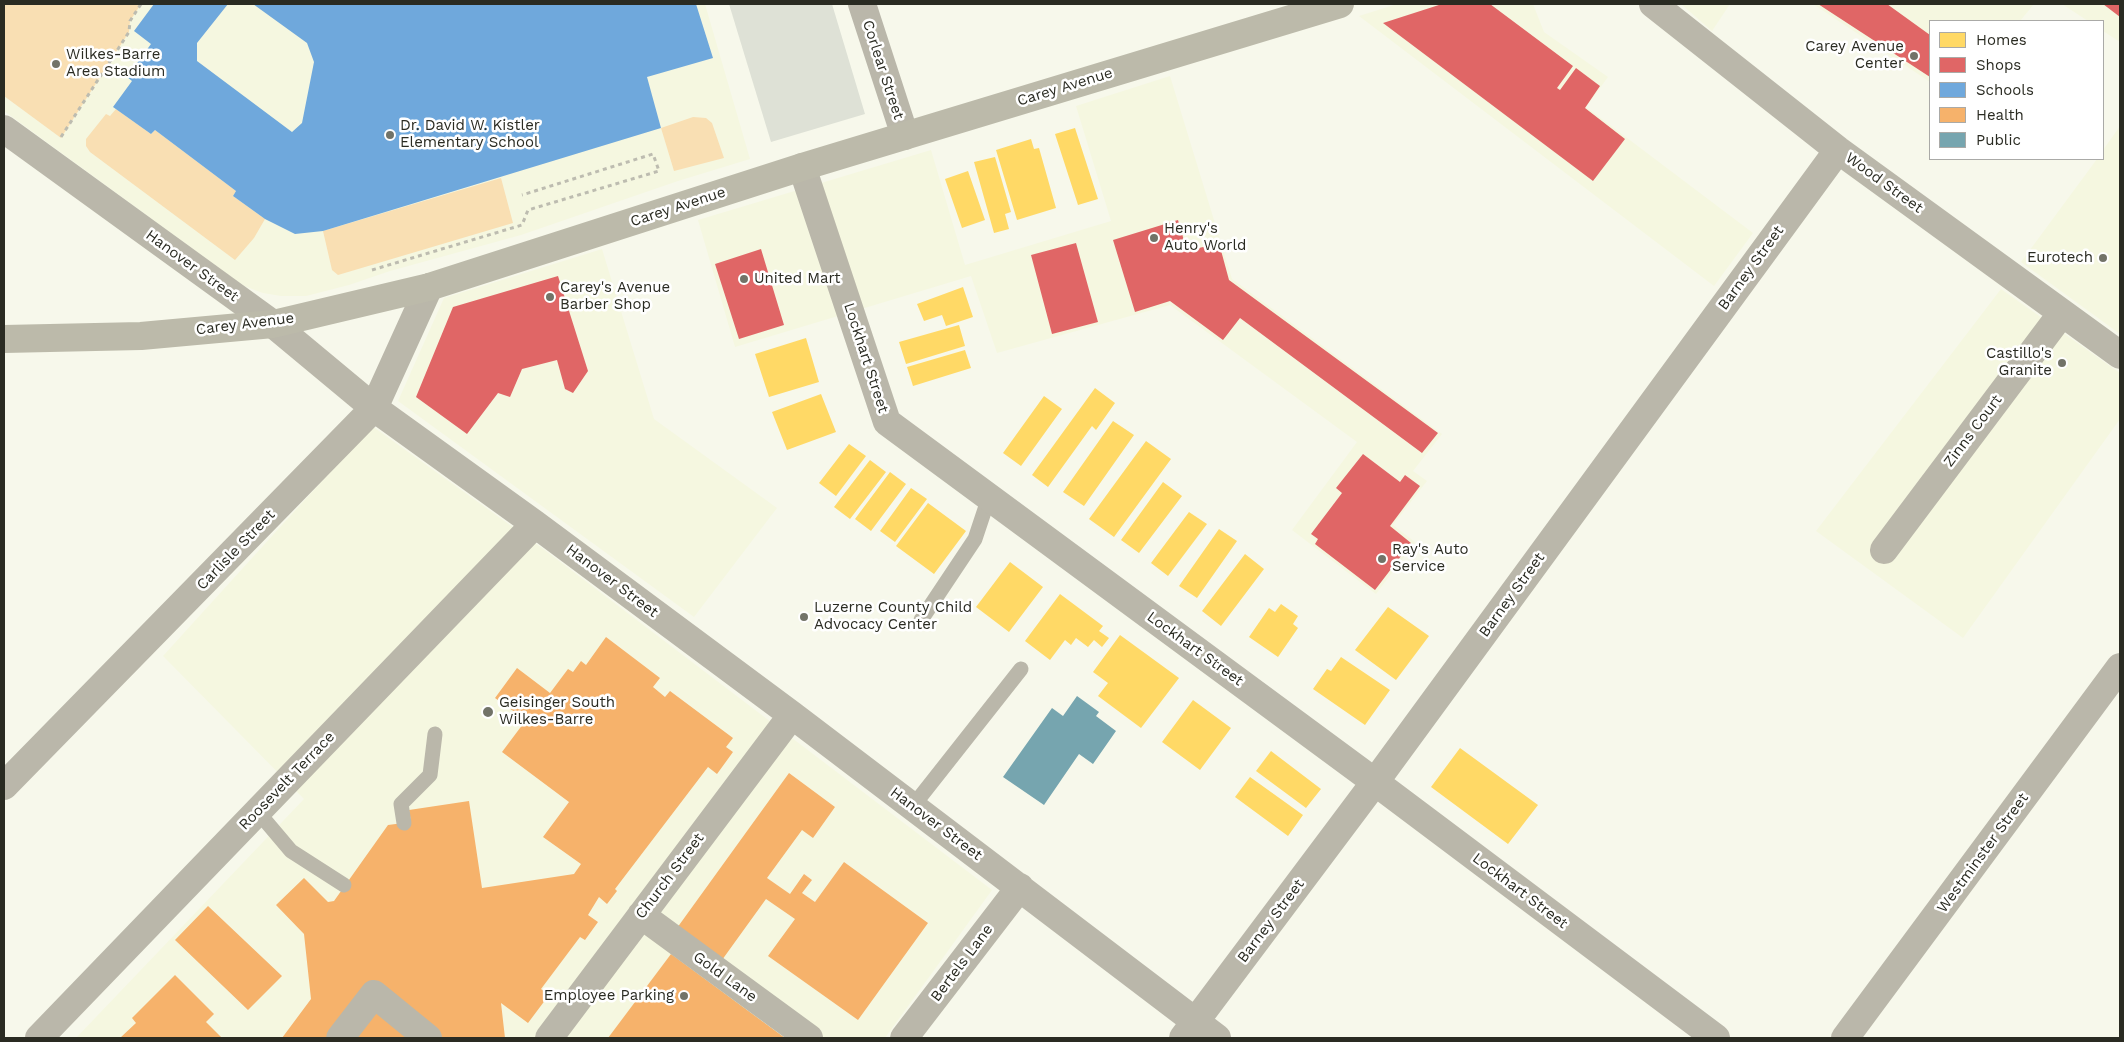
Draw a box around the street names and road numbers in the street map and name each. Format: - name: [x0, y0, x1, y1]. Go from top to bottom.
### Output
- street label: Corlear Street: [858, 18, 908, 122]
- street label: Carey Avenue: [1015, 64, 1115, 110]
- street label: Wood Street: [1842, 149, 1926, 217]
- street label: Carey Avenue: [628, 183, 728, 231]
- street label: Barney Street: [1714, 222, 1788, 314]
- street label: Hanover Street: [142, 226, 242, 306]
- street label: Lockhart Street: [840, 301, 892, 415]
- street label: Carey Avenue: [195, 309, 295, 339]
- street label: Zinns Court: [1940, 391, 2006, 471]
- street label: Carlisle Street: [193, 506, 279, 594]
- street label: Hanover Street: [562, 541, 662, 621]
- street label: Barney Street: [1475, 549, 1549, 641]
- street label: Lockhart Street: [1143, 608, 1247, 690]
- street label: Roosevelt Terrace: [235, 728, 339, 834]
- street label: Hanover Street: [886, 784, 986, 864]
- street label: Westminster Street: [1934, 790, 2032, 916]
- street label: Church Street: [632, 830, 708, 922]
- street label: Lockhart Street: [1469, 849, 1571, 933]
- street label: Barney Street: [1234, 876, 1308, 966]
- street label: Bertels Lane: [927, 921, 997, 1005]
- street label: Gold Lane: [690, 948, 760, 1006]

